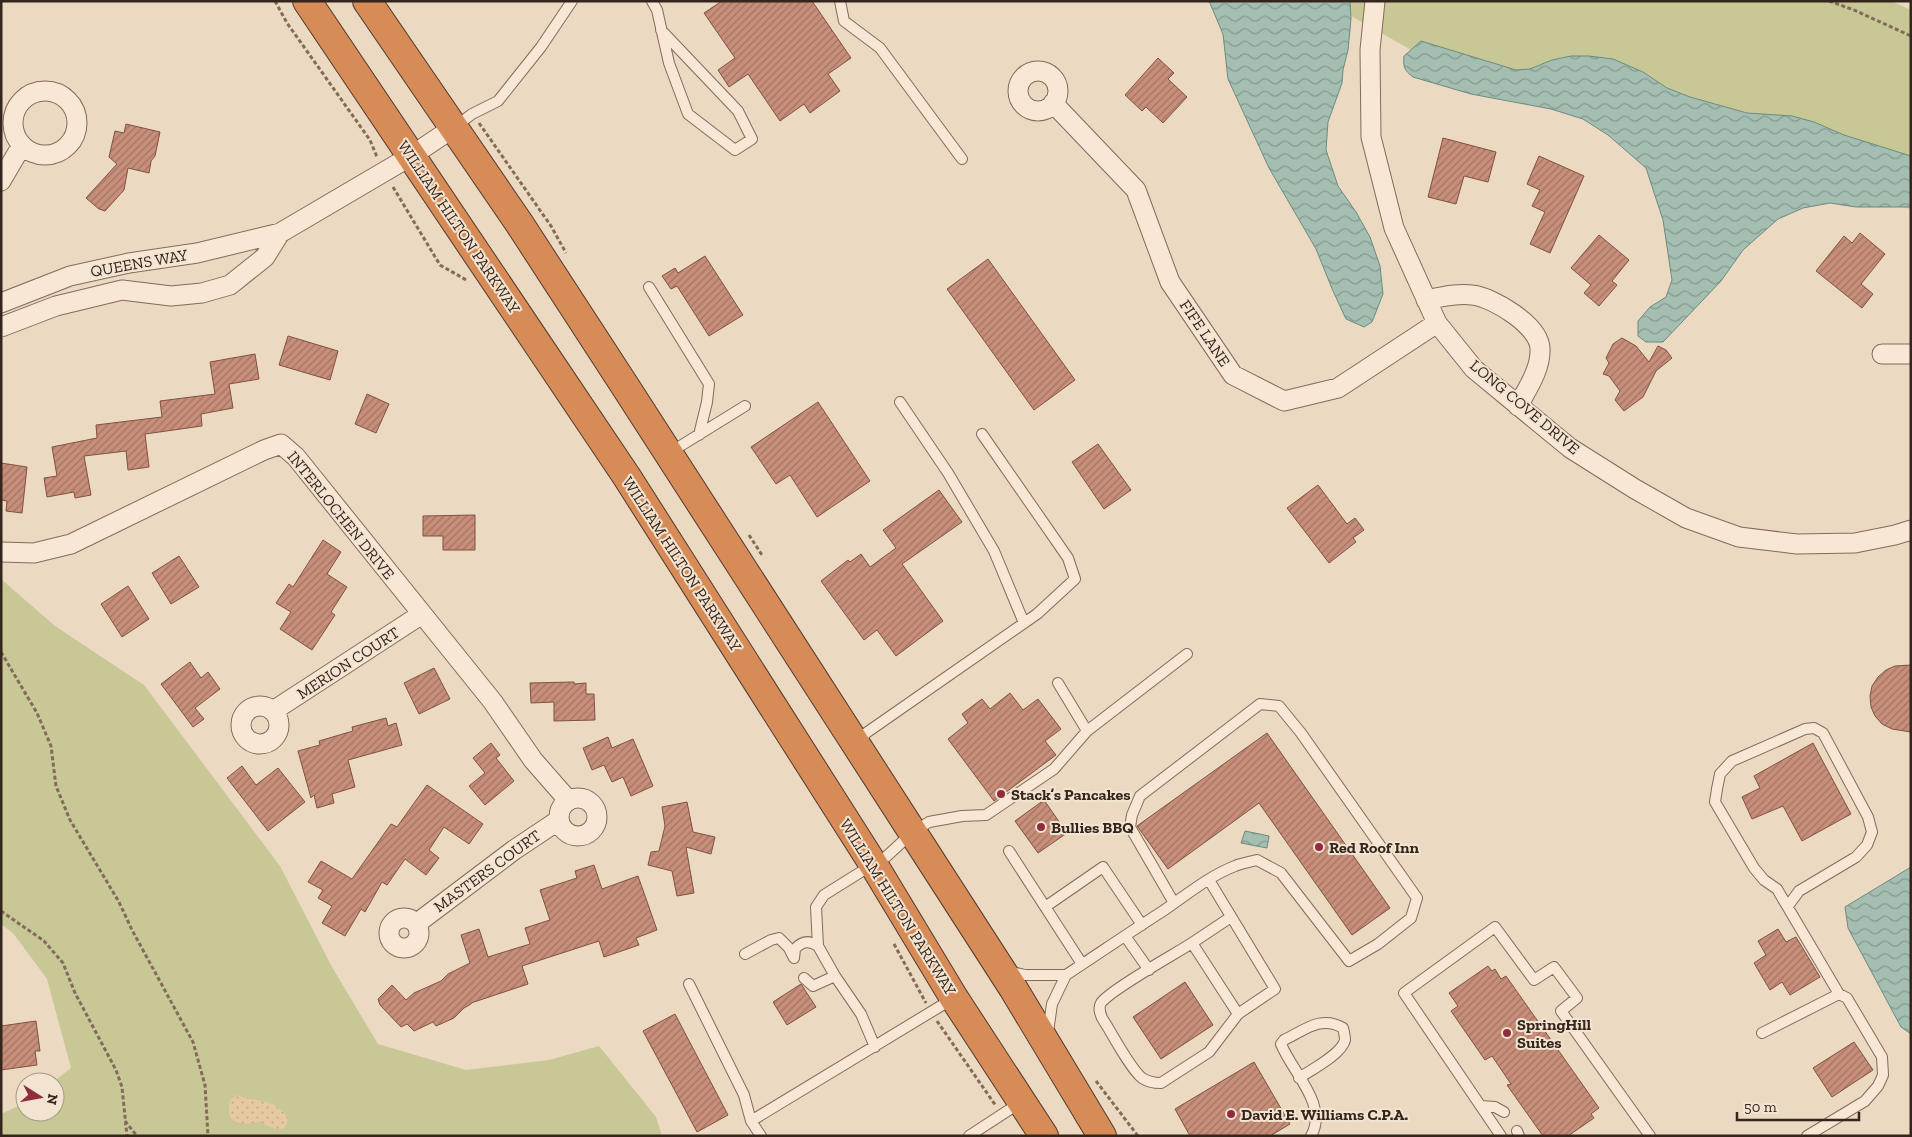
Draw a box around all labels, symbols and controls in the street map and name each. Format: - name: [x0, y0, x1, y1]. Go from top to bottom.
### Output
- street label: WILLIAM HILTON PARKWAY: [394, 137, 524, 317]
- street label: QUEENS WAY: [89, 245, 189, 281]
- street label: FIFE LANE: [1176, 296, 1234, 370]
- street label: LONG COVE DRIVE: [1466, 356, 1584, 458]
- street label: INTERLOCHEN DRIVE: [283, 447, 399, 583]
- street label: WILLIAM HILTON PARKWAY: [618, 473, 746, 655]
- street label: MERION COURT: [293, 623, 403, 703]
- place label: Stack’s Pancakes: [1011, 785, 1131, 804]
- marker: Stack’s Pancakes: [995, 788, 1007, 800]
- street label: WILLIAM HILTON PARKWAY: [836, 815, 960, 999]
- place label: Bullies BBQ: [1051, 818, 1134, 837]
- marker: Bullies BBQ: [1035, 821, 1047, 833]
- street label: MASTERS COURT: [430, 826, 544, 916]
- place label: Red Roof Inn: [1329, 838, 1419, 857]
- marker: Red Roof Inn: [1313, 841, 1325, 853]
- place label: SpringHill Suites: [1517, 1015, 1592, 1052]
- marker: SpringHill Suites: [1501, 1027, 1513, 1039]
- north arrow: [15, 1072, 65, 1122]
- scale bar: [1737, 1090, 1860, 1122]
- text: N: [43, 1093, 62, 1107]
- text: 50 m: [1744, 1098, 1777, 1116]
- place label: David E. Williams C.P.A.: [1241, 1105, 1408, 1124]
- marker: David E. Williams C.P.A.: [1225, 1108, 1237, 1120]

